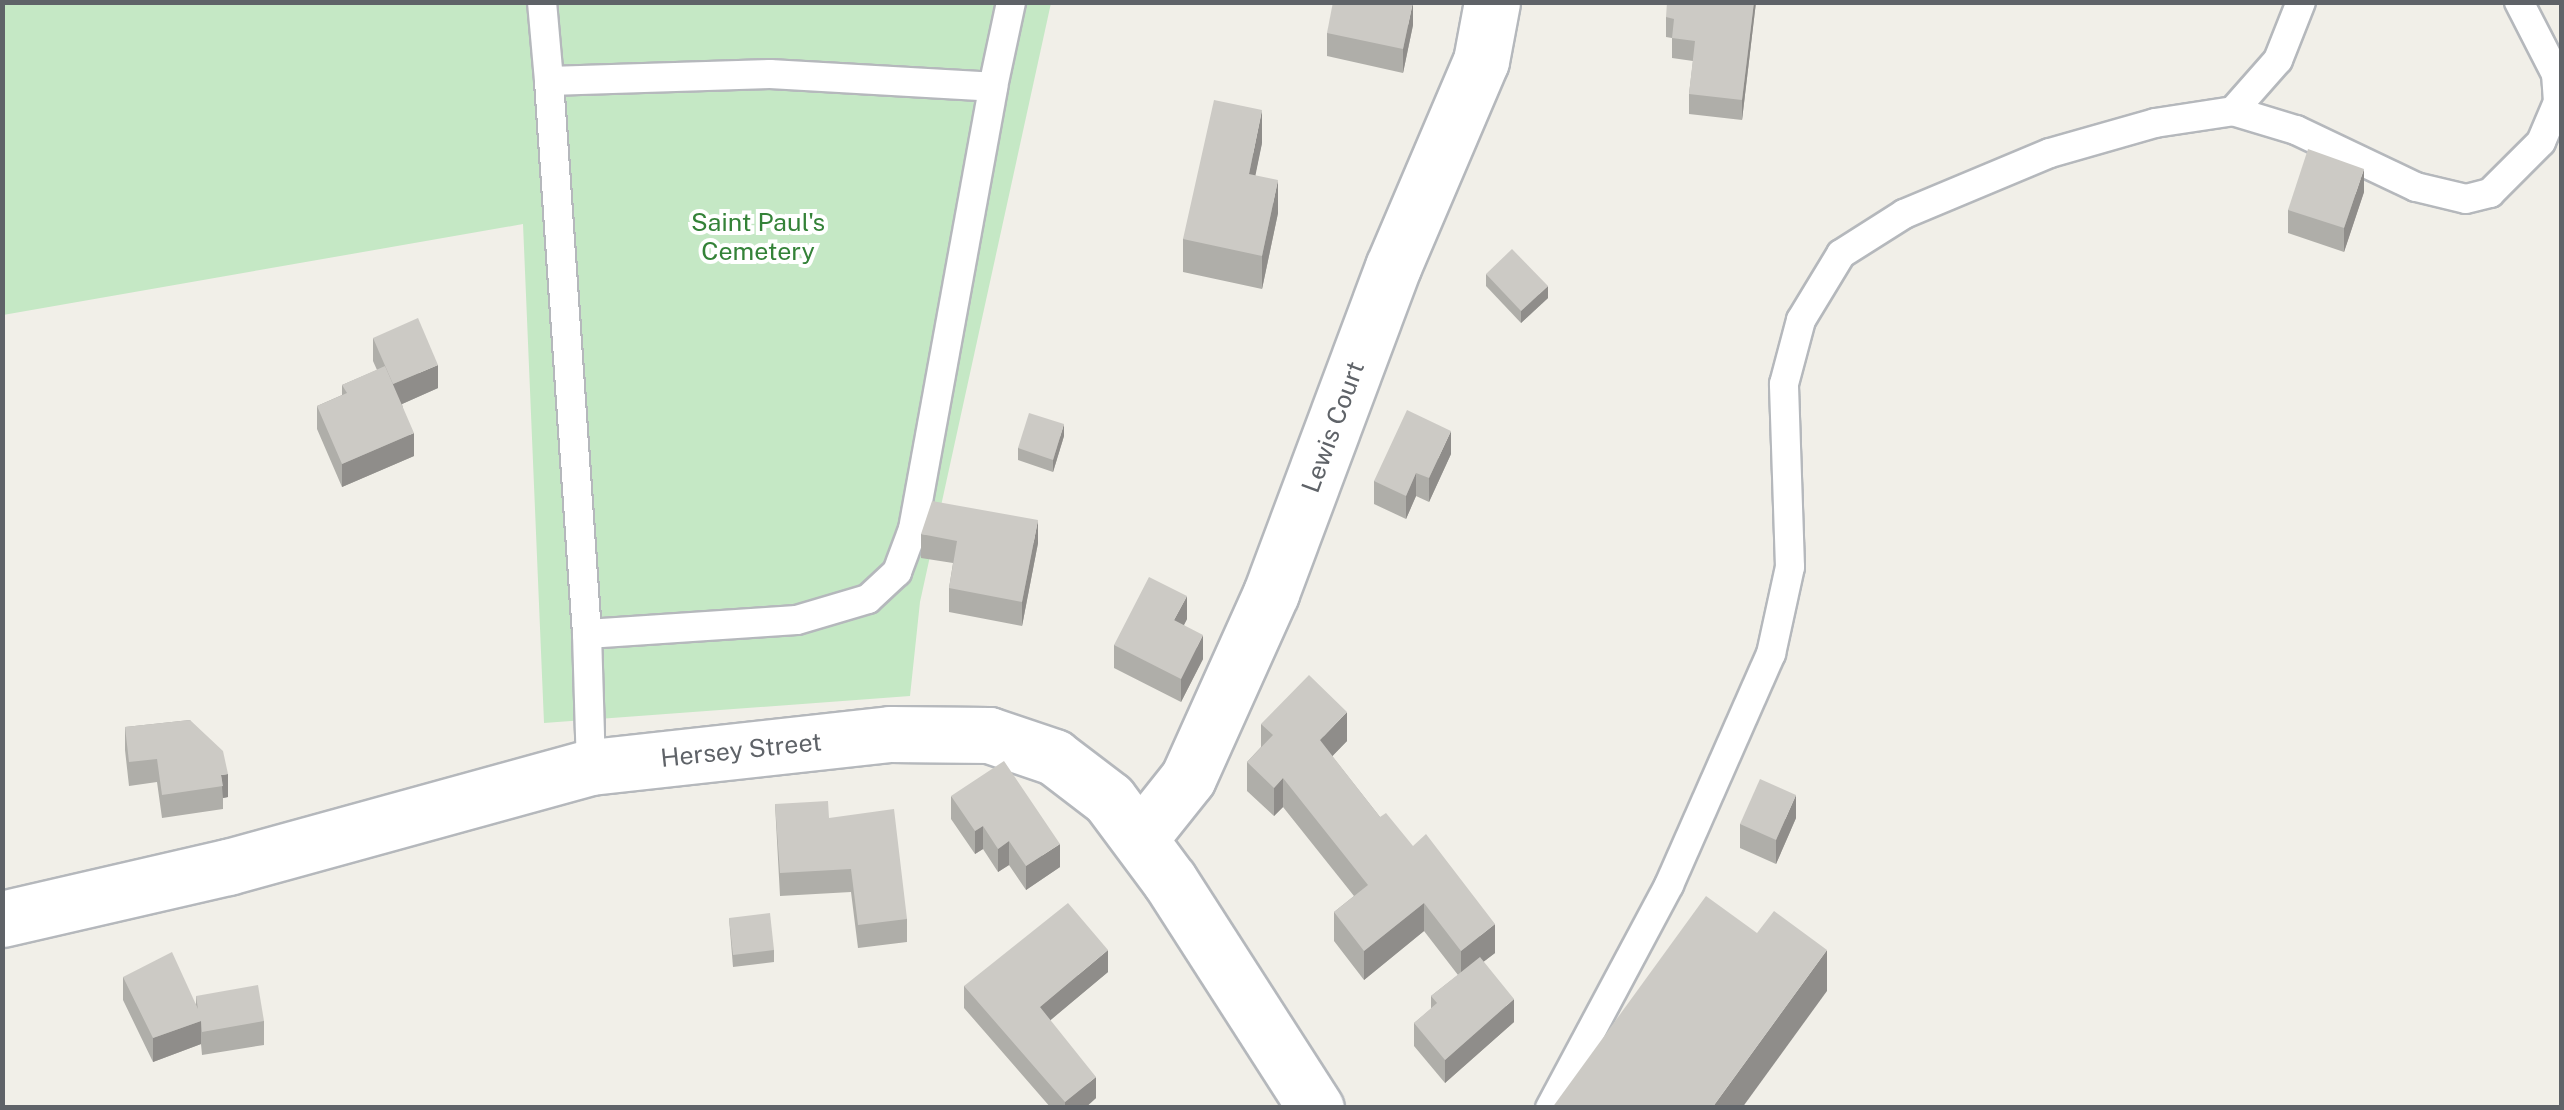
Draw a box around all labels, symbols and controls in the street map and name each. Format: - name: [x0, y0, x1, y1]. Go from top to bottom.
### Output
- park label: Saint Paul's Cemetery: [691, 208, 825, 267]
- street label: Lewis Court: [1295, 357, 1371, 497]
- street label: Hersey Street: [659, 727, 823, 773]

